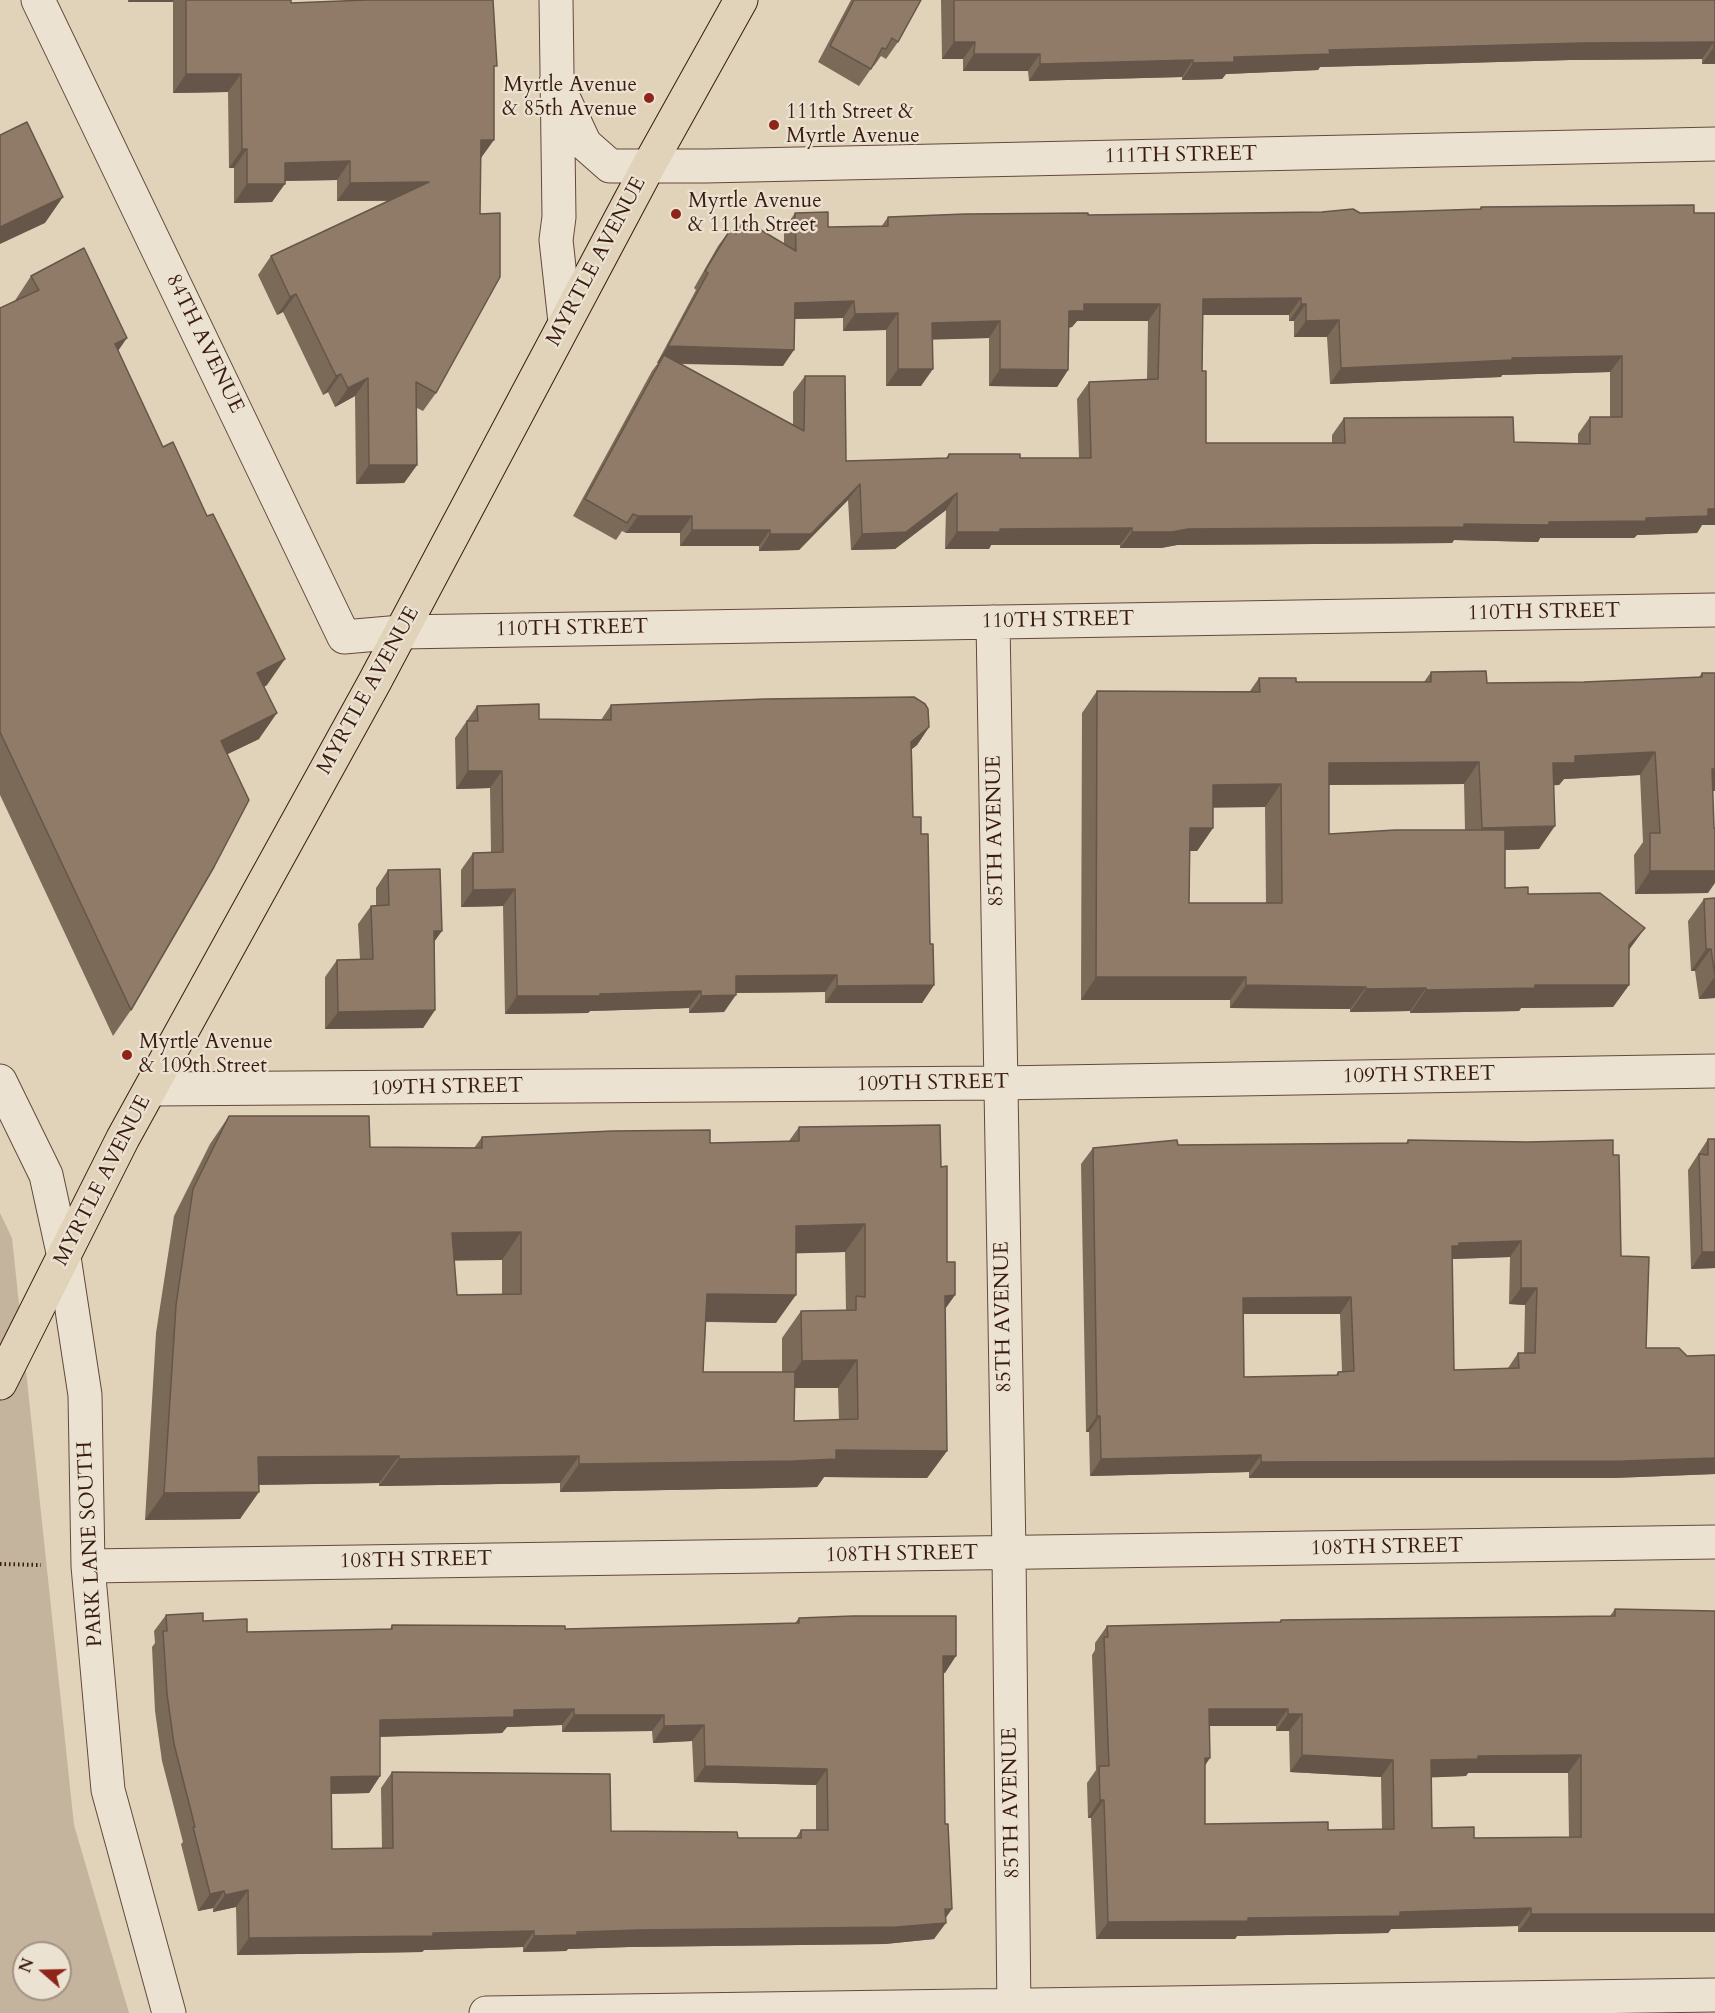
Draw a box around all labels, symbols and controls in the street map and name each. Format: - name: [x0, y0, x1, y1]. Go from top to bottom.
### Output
- place label: Myrtle Avenue & 85th Avenue: [502, 73, 637, 123]
- marker: Myrtle Avenue & 85th Avenue: [642, 91, 656, 105]
- place label: 111th Street & Myrtle Avenue: [786, 100, 920, 150]
- marker: 111th Street & Myrtle Avenue: [767, 118, 781, 132]
- street label: 111TH STREET: [1104, 142, 1258, 170]
- street label: MYRTLE AVENUE: [542, 173, 652, 351]
- place label: Myrtle Avenue & 111th Street: [688, 189, 822, 239]
- marker: Myrtle Avenue & 111th Street: [669, 207, 683, 221]
- street label: 84TH AVENUE: [159, 270, 249, 418]
- street label: 110TH STREET: [1467, 599, 1621, 627]
- street label: MYRTLE AVENUE: [312, 603, 426, 779]
- street label: 110TH STREET: [981, 607, 1135, 635]
- street label: 110TH STREET: [495, 615, 649, 643]
- street label: 85TH AVENUE: [982, 755, 1010, 907]
- place label: Myrtle Avenue & 109th Street: [139, 1030, 273, 1080]
- marker: Myrtle Avenue & 109th Street: [120, 1048, 134, 1062]
- street label: 109TH STREET: [1342, 1062, 1496, 1090]
- street label: 109TH STREET: [856, 1070, 1010, 1098]
- street label: 109TH STREET: [370, 1074, 524, 1102]
- street label: MYRTLE AVENUE: [49, 1092, 157, 1270]
- street label: 85TH AVENUE: [990, 1241, 1018, 1393]
- street label: PARK LANE SOUTH: [73, 1440, 109, 1648]
- street label: 108TH STREET: [1310, 1534, 1464, 1562]
- street label: 108TH STREET: [825, 1541, 979, 1569]
- street label: 108TH STREET: [339, 1547, 493, 1575]
- street label: 85TH AVENUE: [998, 1727, 1026, 1879]
- north arrow: [12, 1941, 72, 2001]
- text: N: [14, 1955, 40, 1976]

